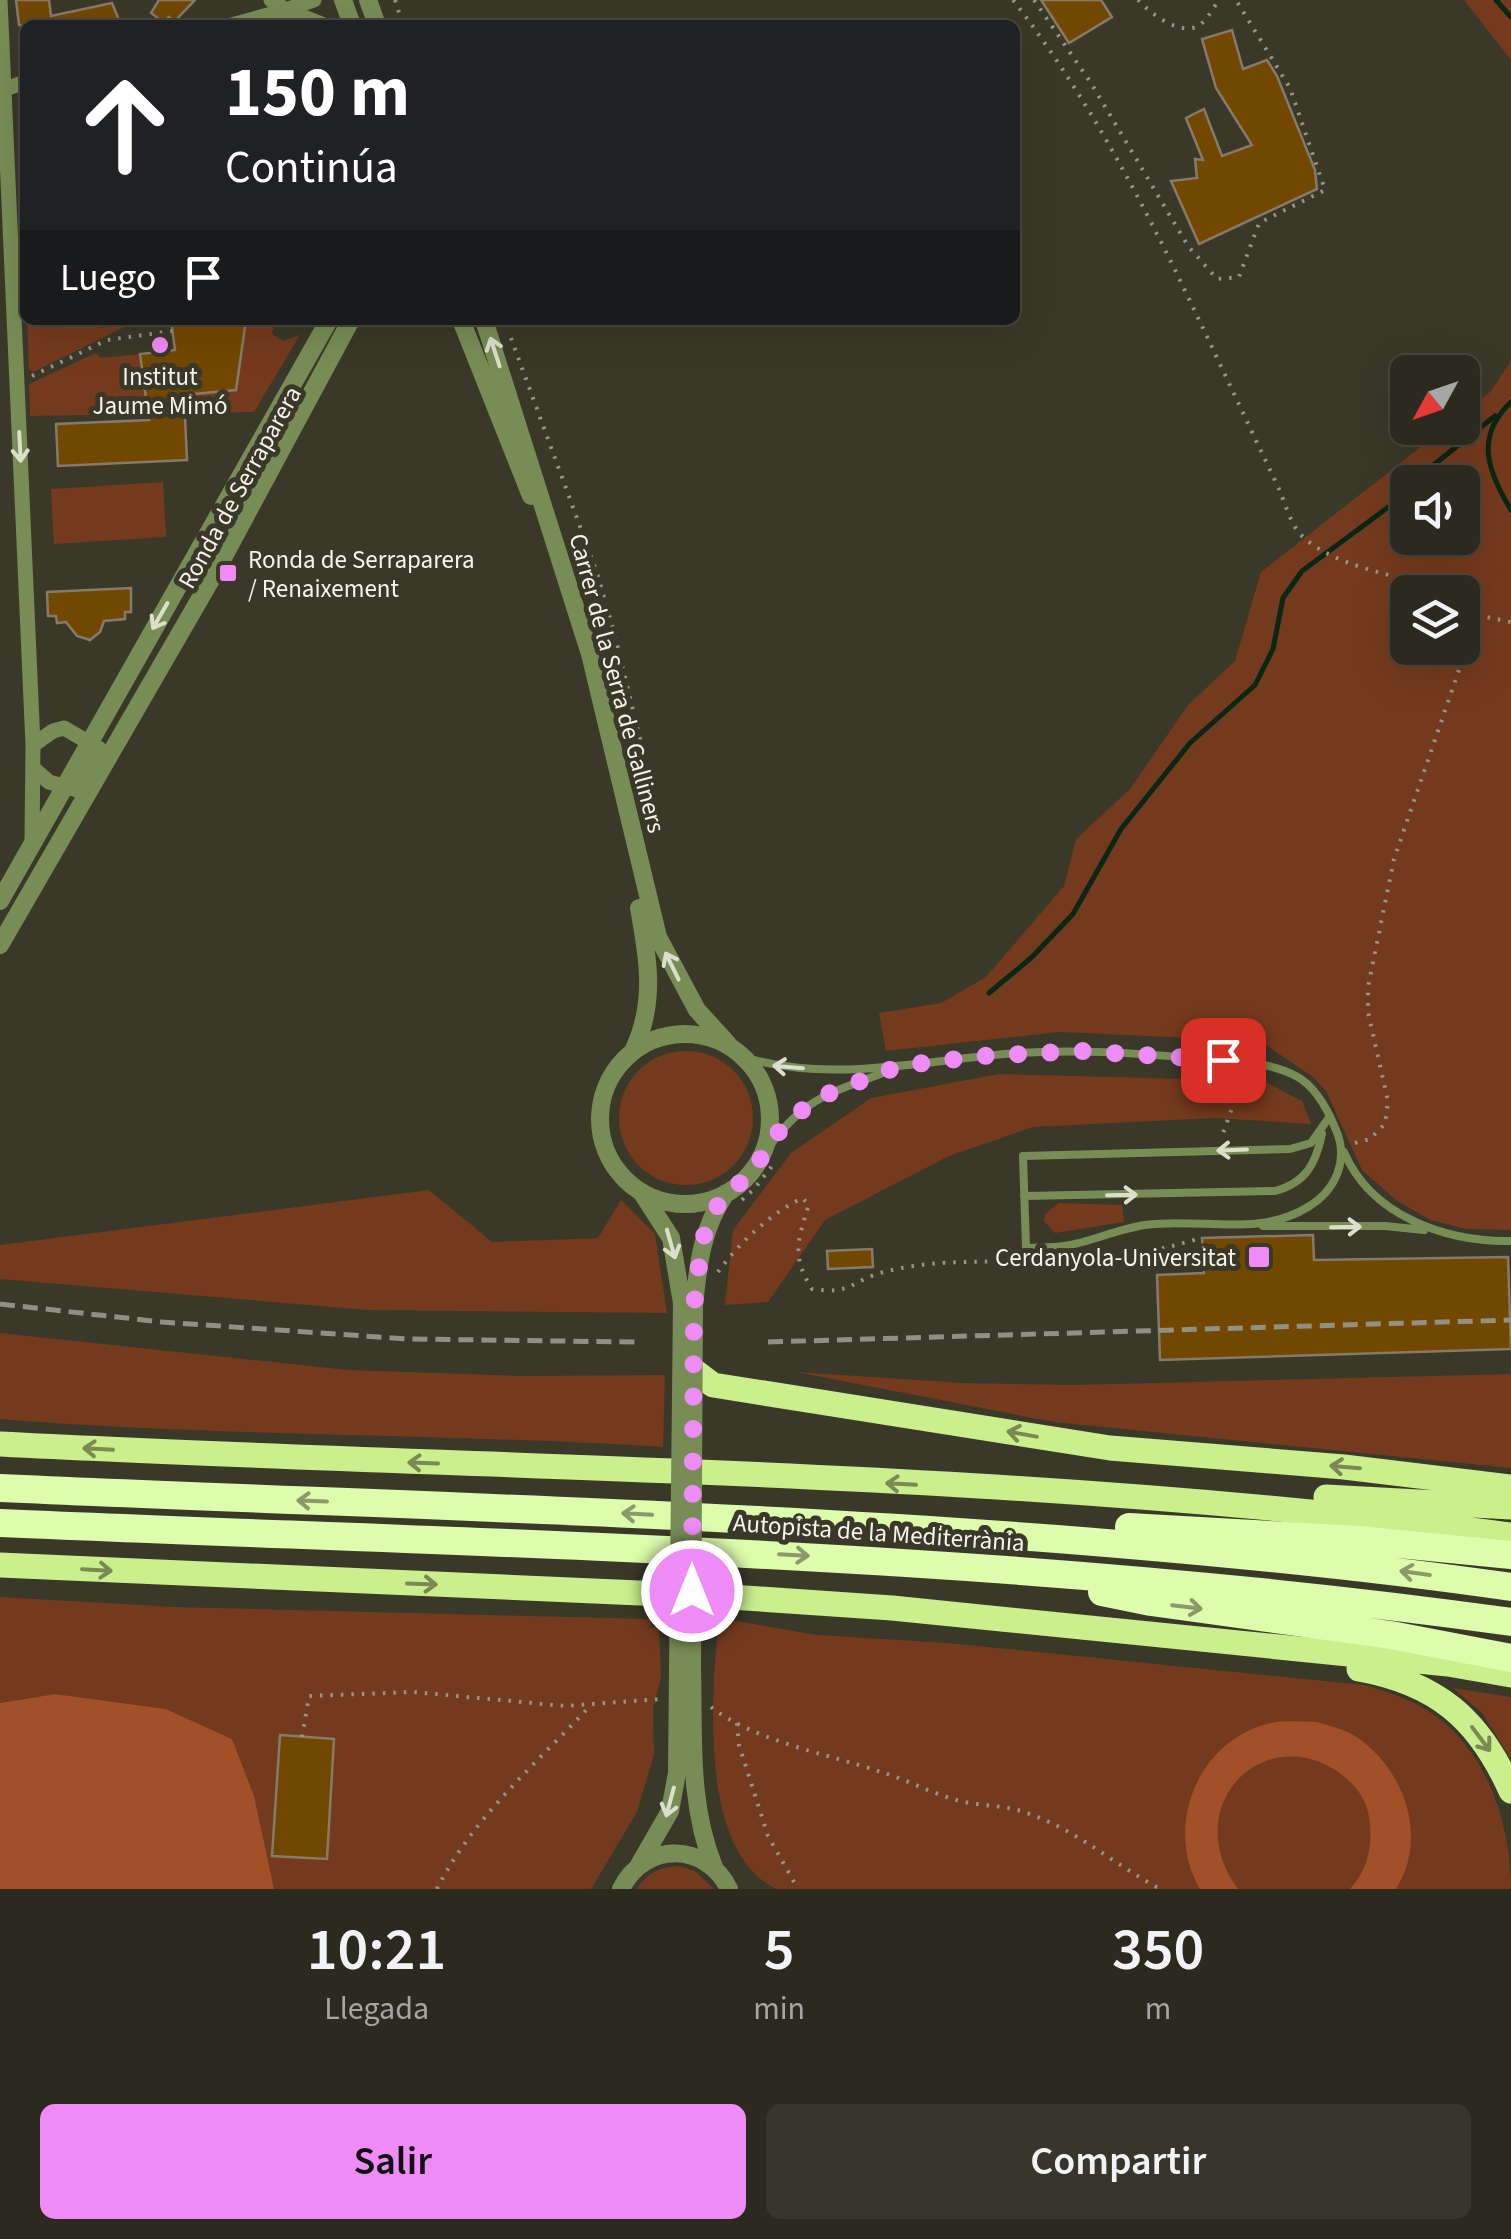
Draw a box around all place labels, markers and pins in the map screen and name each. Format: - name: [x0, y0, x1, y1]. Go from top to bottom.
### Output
- marker: Institut Jaume Mimó: [149, 334, 171, 356]
- place label: Institut Jaume Mimó: [93, 359, 227, 424]
- place label: Ronda de Serraparera / Renaixement: [248, 542, 475, 607]
- marker: Ronda de Serraparera / Renaixement: [217, 562, 239, 584]
- pin: [1181, 1018, 1266, 1103]
- place label: Cerdanyola-Universitat: [995, 1240, 1237, 1276]
- marker: Cerdanyola-Universitat: [1246, 1244, 1272, 1270]

